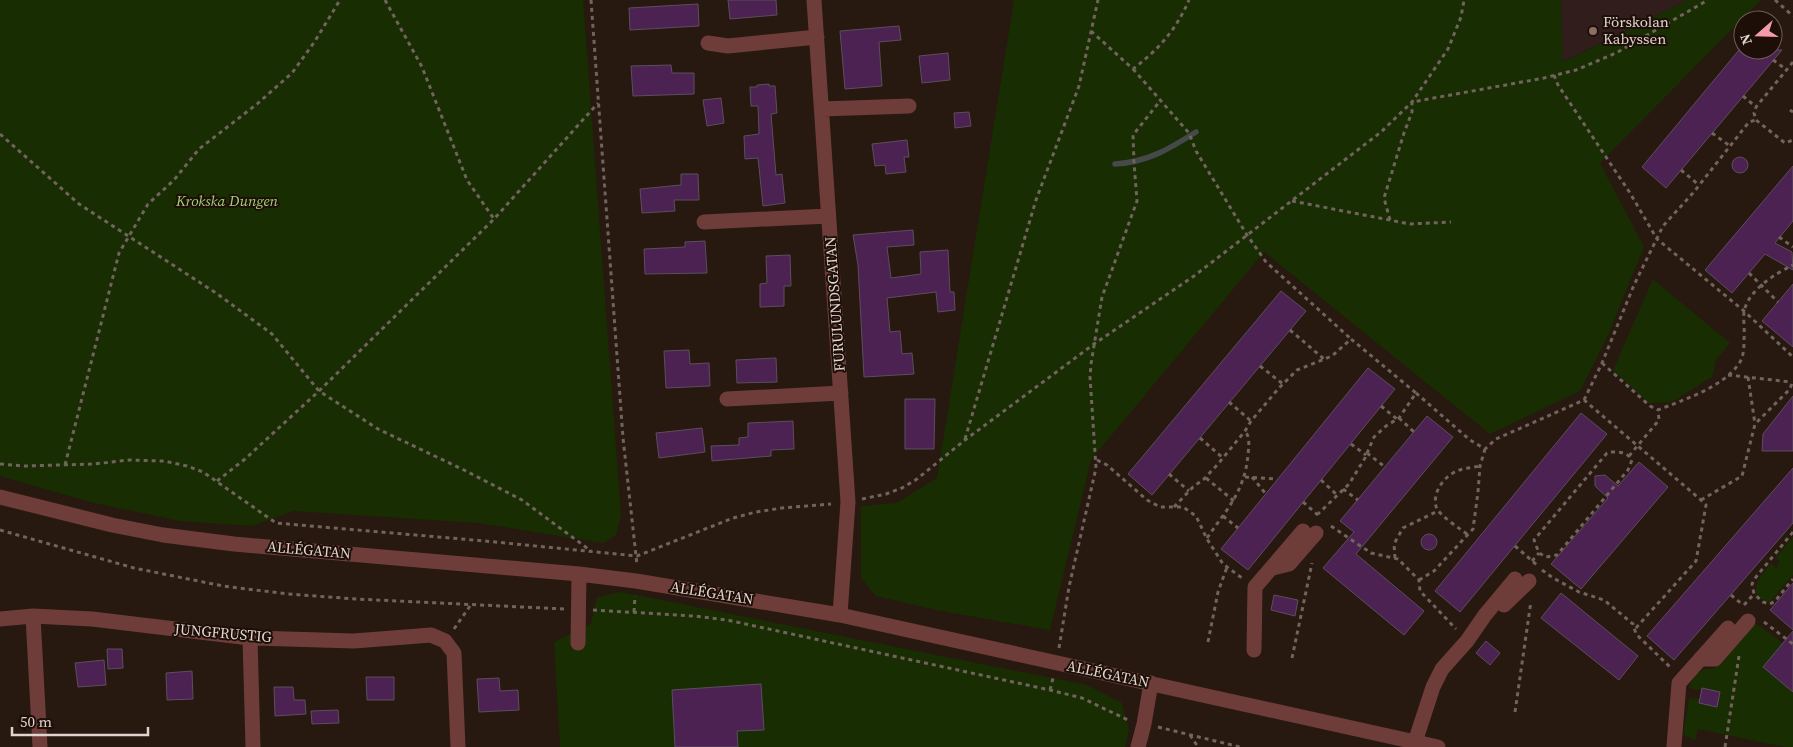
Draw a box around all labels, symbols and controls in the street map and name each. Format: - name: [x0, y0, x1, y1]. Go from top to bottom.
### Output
- north arrow: [1733, 10, 1783, 60]
- place label: Förskolan Kabyssen: [1603, 11, 1669, 49]
- marker: Förskolan Kabyssen: [1587, 25, 1599, 37]
- text: N: [1735, 31, 1757, 48]
- park label: Krokska Dungen: [175, 190, 279, 211]
- street label: FURULUNDSGATAN: [819, 236, 850, 372]
- street label: ALLÉGATAN: [266, 535, 352, 564]
- street label: ALLÉGATAN: [669, 576, 755, 609]
- street label: JUNGFRUSTIG: [172, 618, 273, 647]
- street label: ALLÉGATAN: [1065, 654, 1151, 693]
- scale bar: [12, 704, 149, 736]
- text: 50 m: [20, 711, 52, 732]

